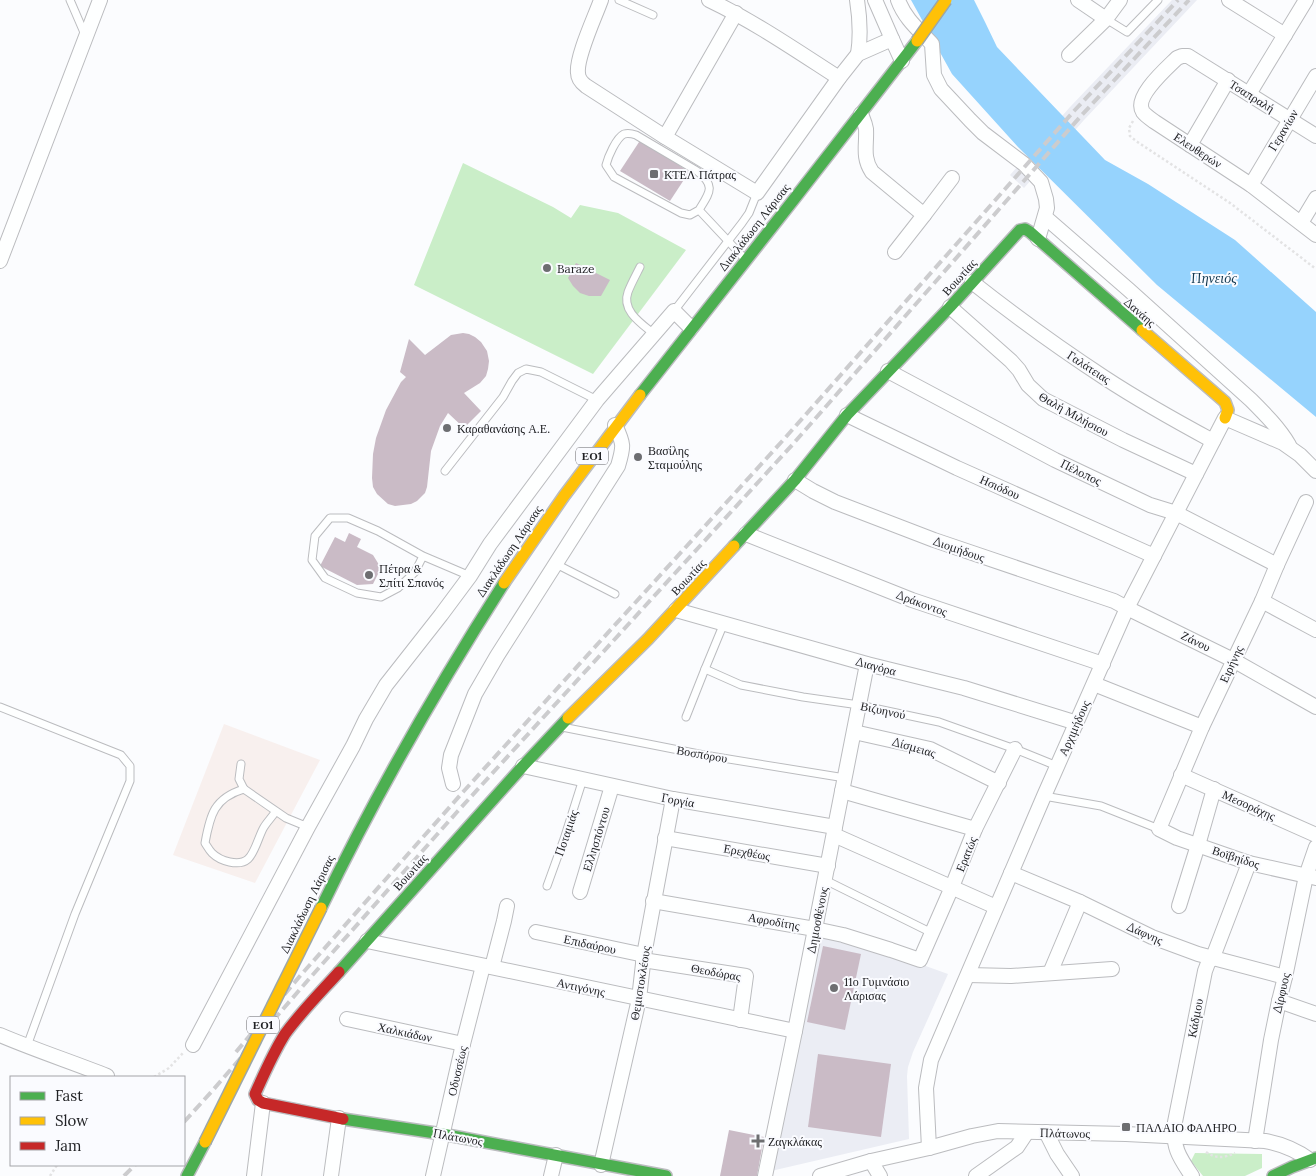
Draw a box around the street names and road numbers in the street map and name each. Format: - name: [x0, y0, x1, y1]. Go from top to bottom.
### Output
- street label: Τσαπραλή: [1227, 76, 1277, 116]
- street label: Γερανίων: [1265, 106, 1302, 154]
- street label: Ελευθερών: [1171, 129, 1225, 171]
- street label: Διακλάδωση Λάρισας: [715, 180, 793, 274]
- street label: Βοιωτίας: [939, 255, 980, 298]
- street label: Δανάης: [1121, 294, 1159, 330]
- street label: Γαλάτειας: [1064, 347, 1114, 387]
- street label: Θαλή Μιλήσιου: [1036, 389, 1112, 439]
- road number: ΕΟ1: [576, 448, 608, 464]
- street label: Πέλοπος: [1058, 456, 1104, 488]
- street label: Ησιόδου: [978, 472, 1022, 502]
- street label: Διακλάδωση Λάρισας: [473, 502, 545, 600]
- street label: Διομήδους: [931, 533, 987, 565]
- street label: Βοιωτίας: [667, 556, 709, 598]
- street label: Δράκοντος: [894, 587, 950, 619]
- street label: Ζάνου: [1179, 627, 1213, 655]
- street label: Ειρήνης: [1216, 643, 1246, 685]
- street label: Διαγόρα: [854, 653, 899, 679]
- street label: Βιζυηνού: [859, 698, 907, 722]
- street label: Αρχιμήδους: [1055, 698, 1093, 758]
- street label: Δίσμειας: [890, 734, 938, 760]
- street label: Βοσπόρου: [675, 742, 729, 766]
- street label: Μεσοράχης: [1220, 787, 1278, 824]
- street label: Γοργία: [660, 790, 696, 810]
- street label: Ελλησπόντου: [579, 805, 613, 873]
- street label: Ποταμιάς: [551, 808, 581, 858]
- street label: Ερατώς: [952, 834, 980, 874]
- street label: Ερεχθέως: [722, 841, 772, 864]
- street label: Βοϊβηίδος: [1210, 842, 1262, 872]
- street label: Βοιωτίας: [390, 850, 431, 893]
- street label: Διακλάδωση Λάρισας: [277, 852, 337, 955]
- street label: Δημοσθένους: [803, 885, 831, 955]
- street label: Αφροδίτης: [747, 909, 801, 933]
- street label: Δάφνης: [1125, 918, 1166, 948]
- street label: Επιδαύρου: [562, 931, 618, 957]
- street label: Θεμιστοκλέους: [627, 944, 653, 1021]
- street label: Θεοδώρας: [690, 960, 742, 984]
- street label: Δίρφυος: [1269, 971, 1293, 1015]
- street label: Αντιγόνης: [555, 975, 607, 999]
- street label: Κάδμου: [1184, 997, 1206, 1039]
- road number: ΕΟ1: [247, 1016, 279, 1034]
- street label: Χαλκιάδων: [376, 1019, 434, 1045]
- street label: Οδυσσέως: [444, 1044, 470, 1097]
- street label: Πλάτωνος: [432, 1125, 484, 1149]
- street label: Πλάτωνος: [1040, 1125, 1090, 1141]

